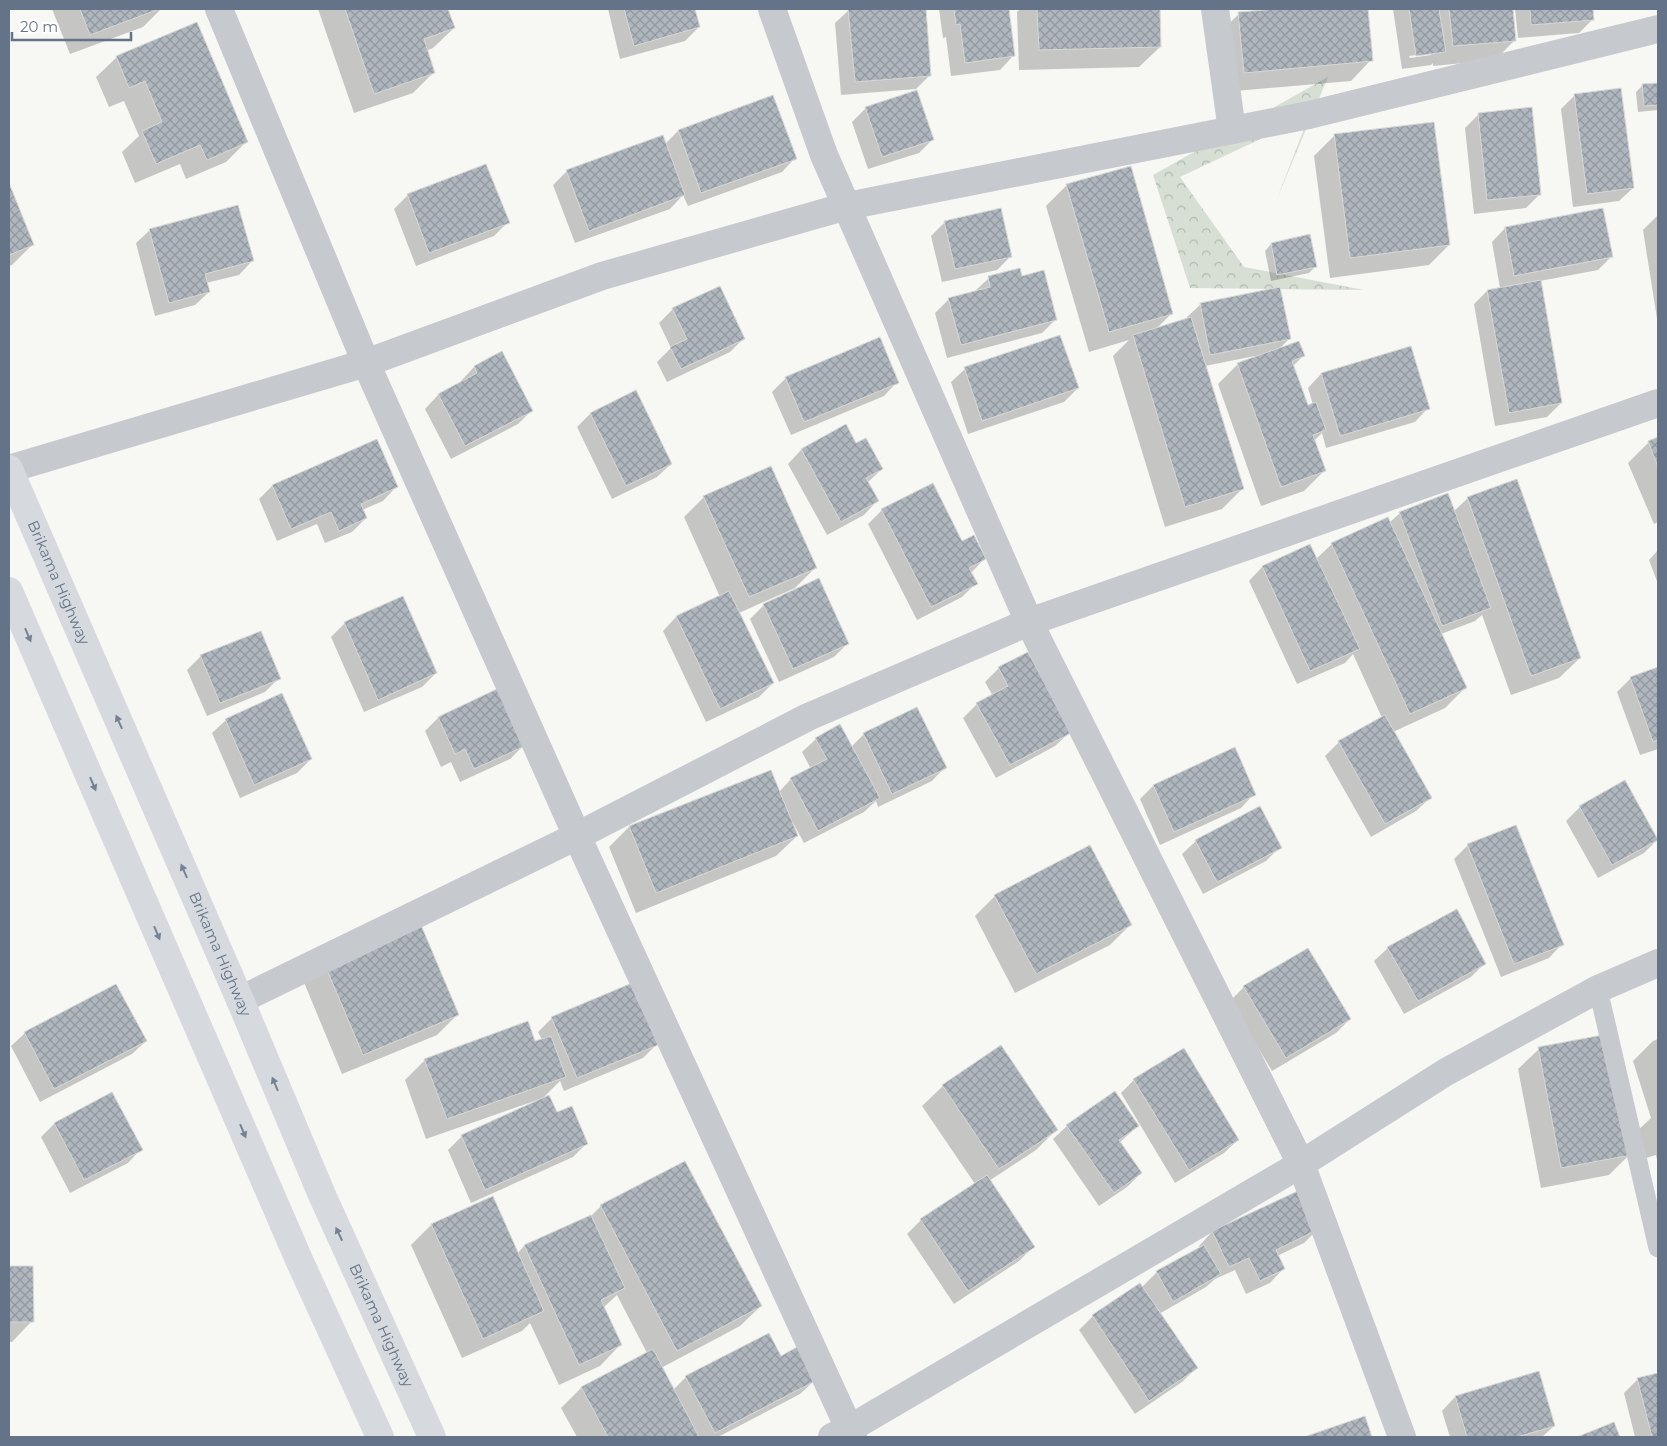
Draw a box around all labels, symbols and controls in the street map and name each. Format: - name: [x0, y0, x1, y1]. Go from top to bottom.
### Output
- scale bar: [12, 10, 131, 42]
- text: 20 m: [20, 17, 58, 36]
- street label: Brikama Highway: [24, 517, 95, 648]
- one-way arrow: [25, 628, 33, 642]
- one-way arrow: [114, 715, 122, 729]
- one-way arrow: [89, 777, 97, 791]
- one-way arrow: [179, 864, 187, 878]
- street label: Brikama Highway: [185, 889, 256, 1020]
- one-way arrow: [154, 926, 162, 940]
- one-way arrow: [271, 1077, 279, 1091]
- one-way arrow: [239, 1124, 247, 1138]
- one-way arrow: [335, 1227, 343, 1241]
- street label: Brikama Highway: [345, 1260, 418, 1391]

